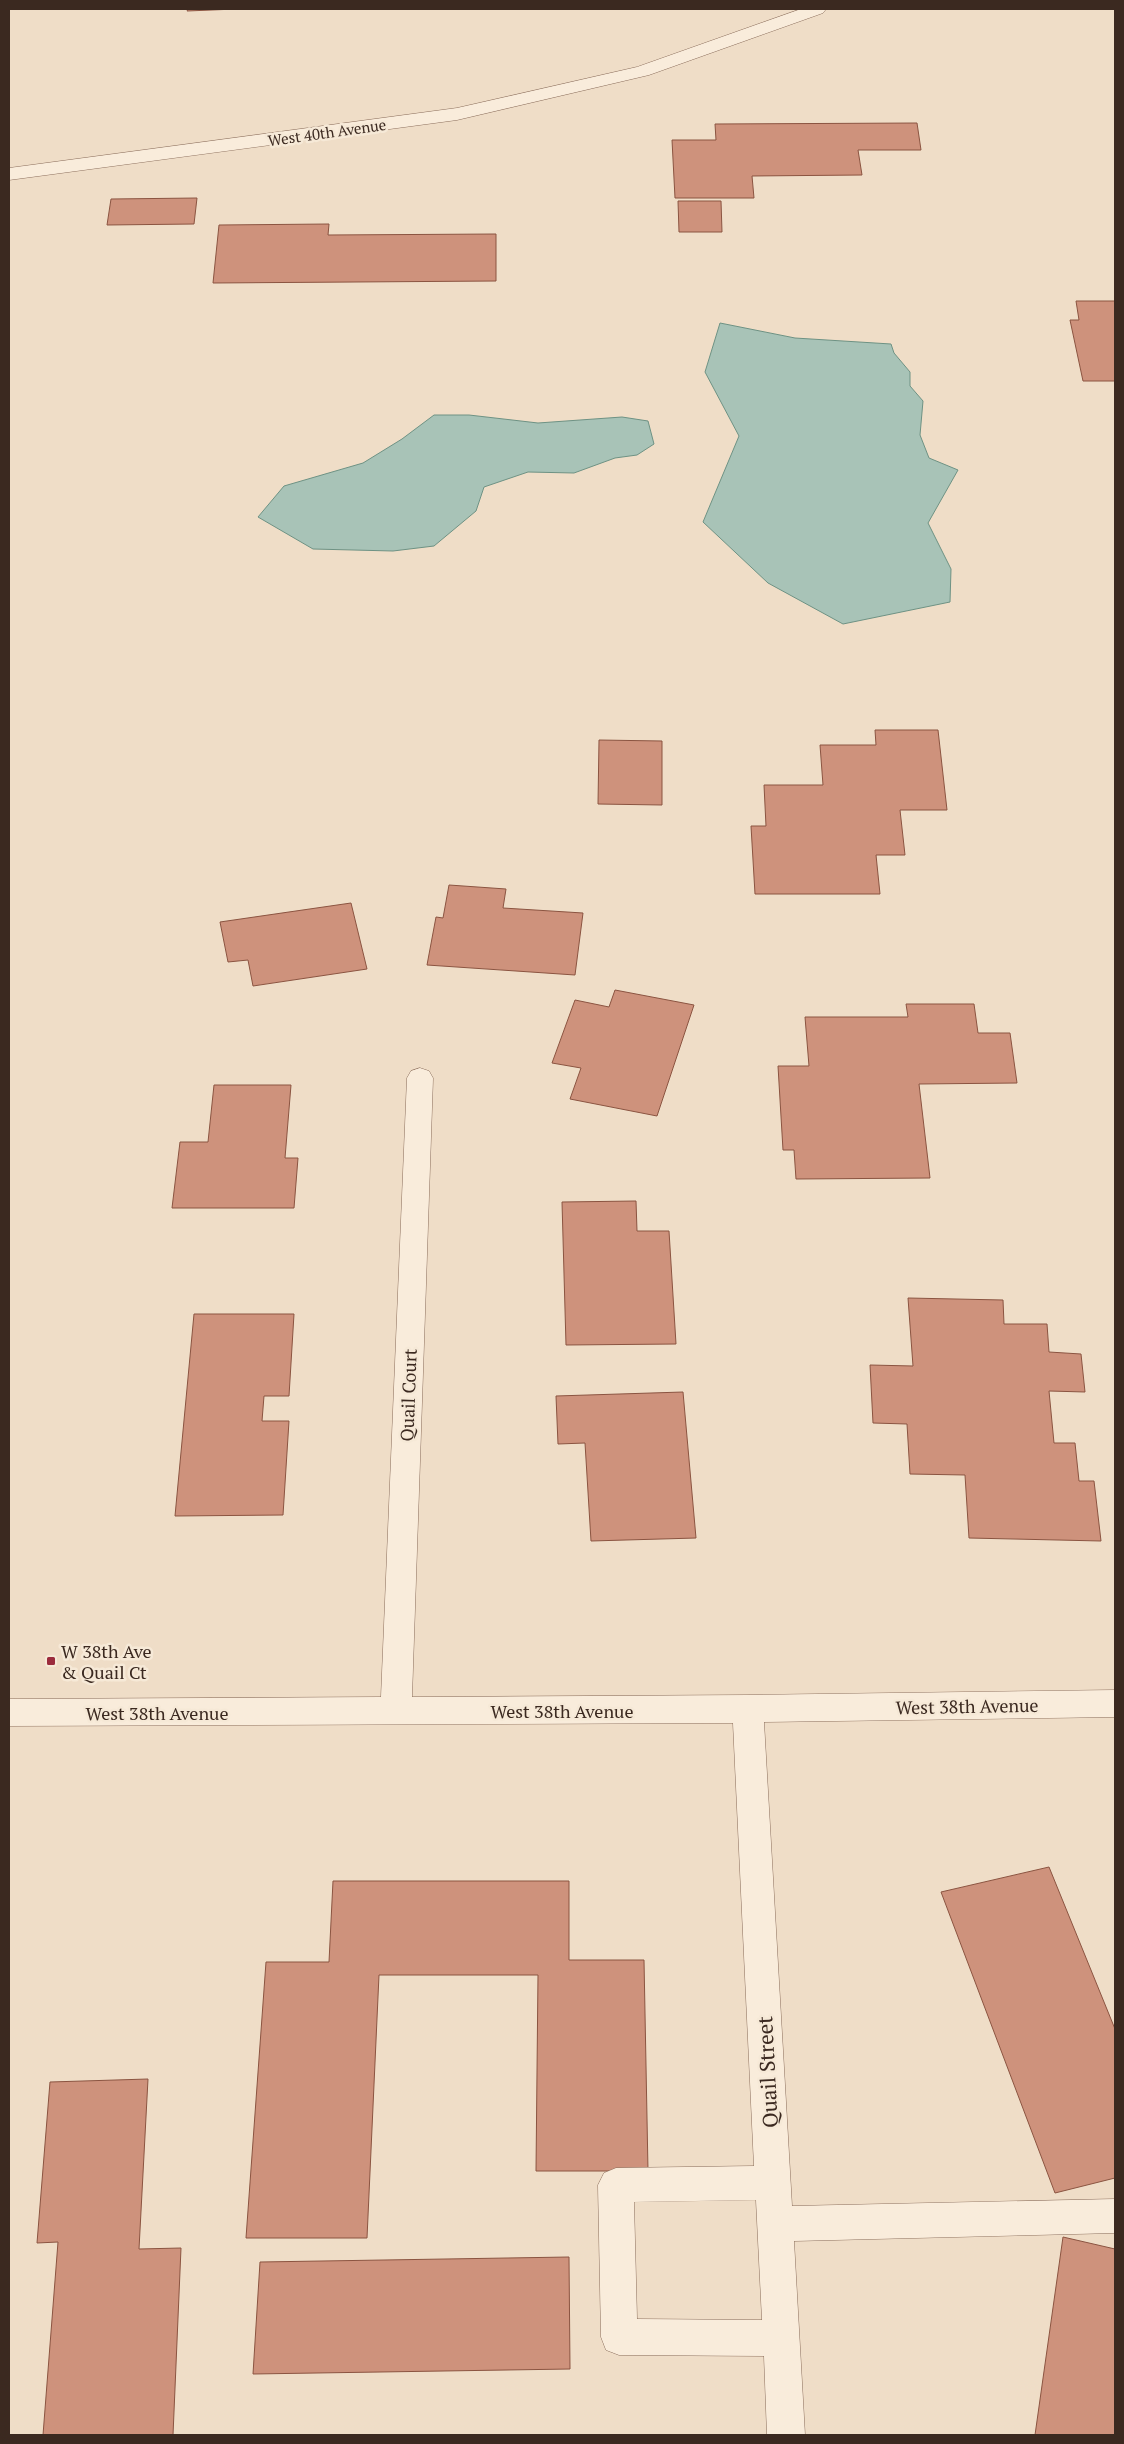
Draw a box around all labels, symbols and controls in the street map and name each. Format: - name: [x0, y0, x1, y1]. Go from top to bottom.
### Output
- street label: West 40th Avenue: [267, 114, 387, 150]
- street label: Quail Court: [394, 1348, 422, 1442]
- place label: W 38th Ave & Quail Ct: [61, 1639, 152, 1684]
- marker: W 38th Ave & Quail Ct: [45, 1655, 57, 1667]
- street label: West 38th Avenue: [895, 1693, 1039, 1719]
- street label: West 38th Avenue: [491, 1699, 633, 1723]
- street label: West 38th Avenue: [86, 1701, 228, 1725]
- street label: Quail Street: [750, 2015, 784, 2129]

